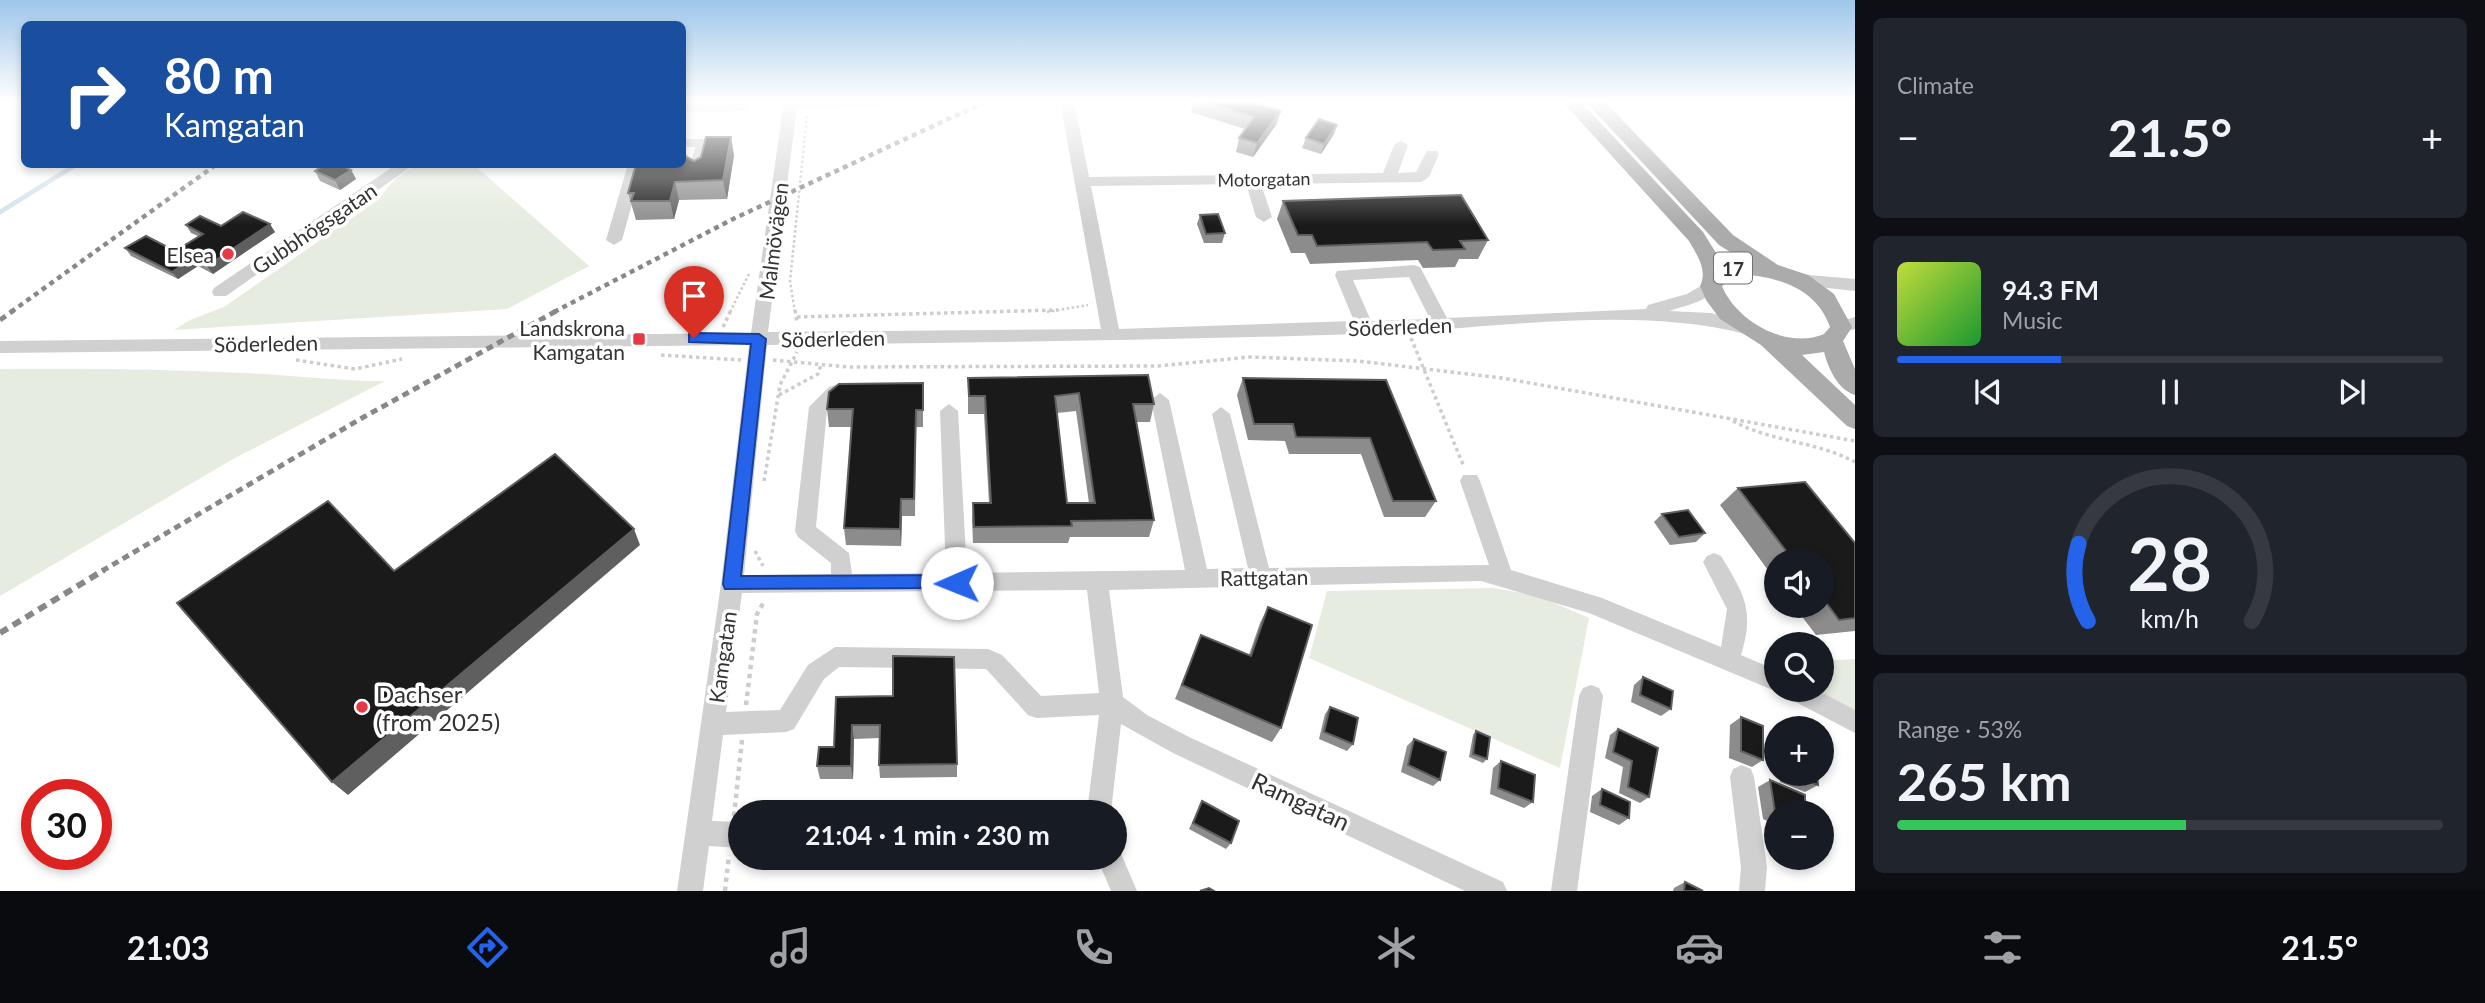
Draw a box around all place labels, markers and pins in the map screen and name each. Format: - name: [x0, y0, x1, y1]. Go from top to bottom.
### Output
- place label: Elsea: [166, 242, 214, 267]
- marker: Elsea: [220, 246, 236, 262]
- pin: [664, 266, 724, 338]
- place label: Landskrona Kamgatan: [519, 315, 625, 364]
- marker: Landskrona Kamgatan: [631, 331, 647, 347]
- place label: Dachser (from 2025): [376, 679, 500, 736]
- marker: Dachser (from 2025): [354, 699, 370, 715]

